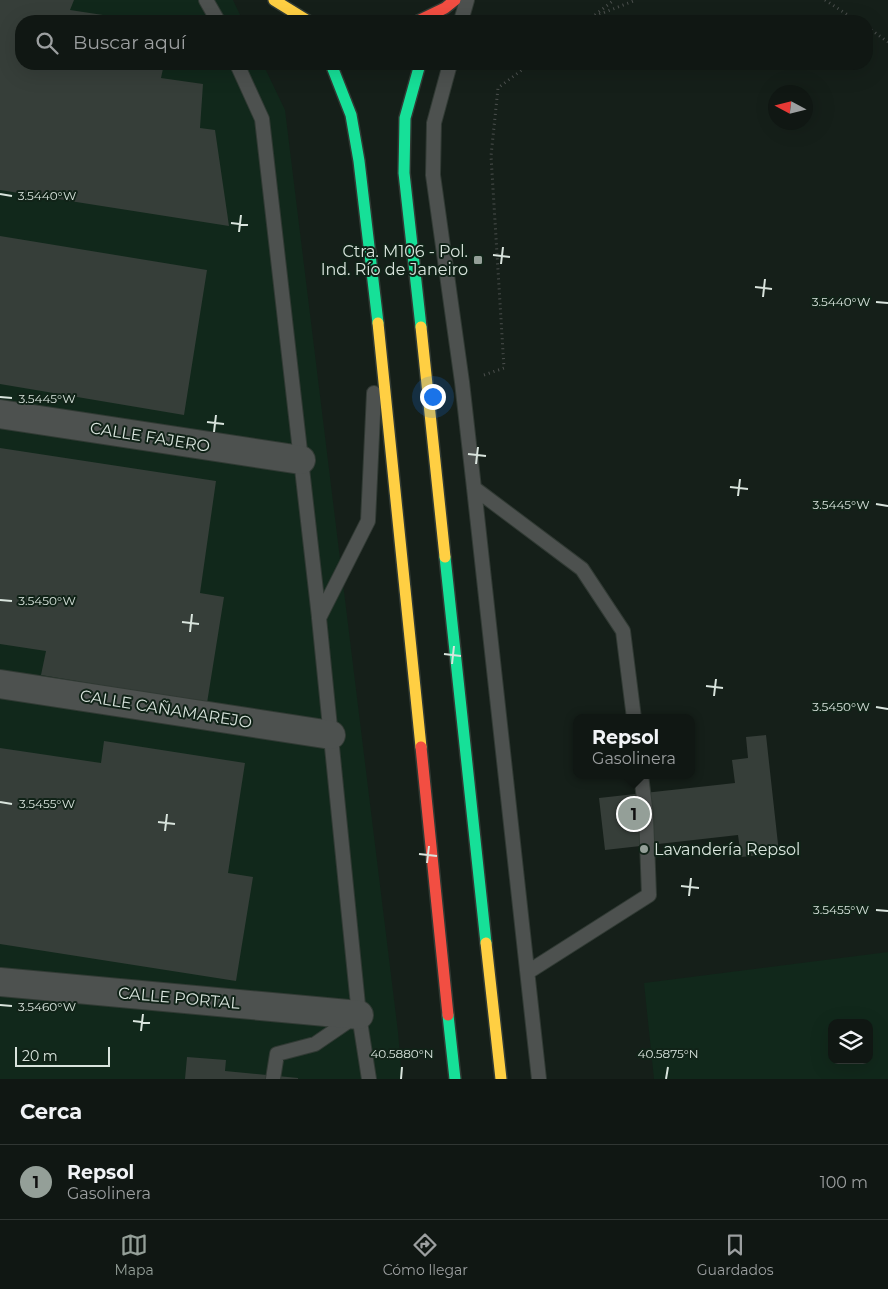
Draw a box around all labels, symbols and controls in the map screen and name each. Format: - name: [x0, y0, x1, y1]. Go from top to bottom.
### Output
- search box: [15, 15, 873, 70]
- icon: search: [33, 29, 61, 57]
- text: Buscar aquí: [73, 31, 186, 54]
- north arrow: [768, 85, 813, 130]
- text: 3.5440°W: [18, 188, 76, 203]
- place label: Ctra. M106 - Pol. Ind. Río de Janeiro: [321, 242, 468, 279]
- marker: Ctra. M106 - Pol. Ind. Río de Janeiro: [472, 254, 484, 266]
- text: 3.5440°W: [812, 294, 870, 309]
- your location: [420, 384, 446, 410]
- text: 3.5445°W: [18, 391, 76, 406]
- street label: CALLE FAJERO: [89, 418, 211, 456]
- text: 3.5445°W: [812, 497, 870, 512]
- text: 3.5450°W: [18, 593, 76, 608]
- street label: CALLE CAÑAMAREJO: [79, 686, 253, 732]
- text: 3.5450°W: [812, 699, 870, 714]
- popup: [573, 714, 695, 779]
- text: Repsol: [592, 726, 659, 749]
- text: Gasolinera: [592, 749, 676, 768]
- pin: 1: [618, 795, 650, 833]
- text: 3.5455°W: [19, 796, 75, 811]
- place label: Lavandería Repsol: [654, 840, 800, 859]
- marker: Lavandería Repsol: [638, 843, 650, 855]
- text: 3.5455°W: [813, 902, 869, 917]
- street label: CALLE PORTAL: [117, 983, 241, 1013]
- text: 3.5460°W: [18, 999, 76, 1014]
- map controls: [828, 1019, 873, 1064]
- button: layers: [828, 1019, 873, 1064]
- scale bar: [15, 1044, 110, 1067]
- text: 40.5880°N: [370, 1046, 434, 1061]
- text: 40.5875°N: [638, 1046, 698, 1061]
- text: 20 m: [22, 1047, 58, 1065]
- text: Cerca: [20, 1099, 82, 1124]
- text: Repsol: [67, 1161, 134, 1184]
- text: 1: [33, 1173, 39, 1192]
- text: 100 m: [820, 1173, 868, 1192]
- text: Gasolinera: [67, 1184, 151, 1203]
- tab: Mapa: [114, 1231, 154, 1279]
- tab: Cómo llegar: [383, 1231, 468, 1279]
- tab: Guardados: [697, 1231, 774, 1279]

